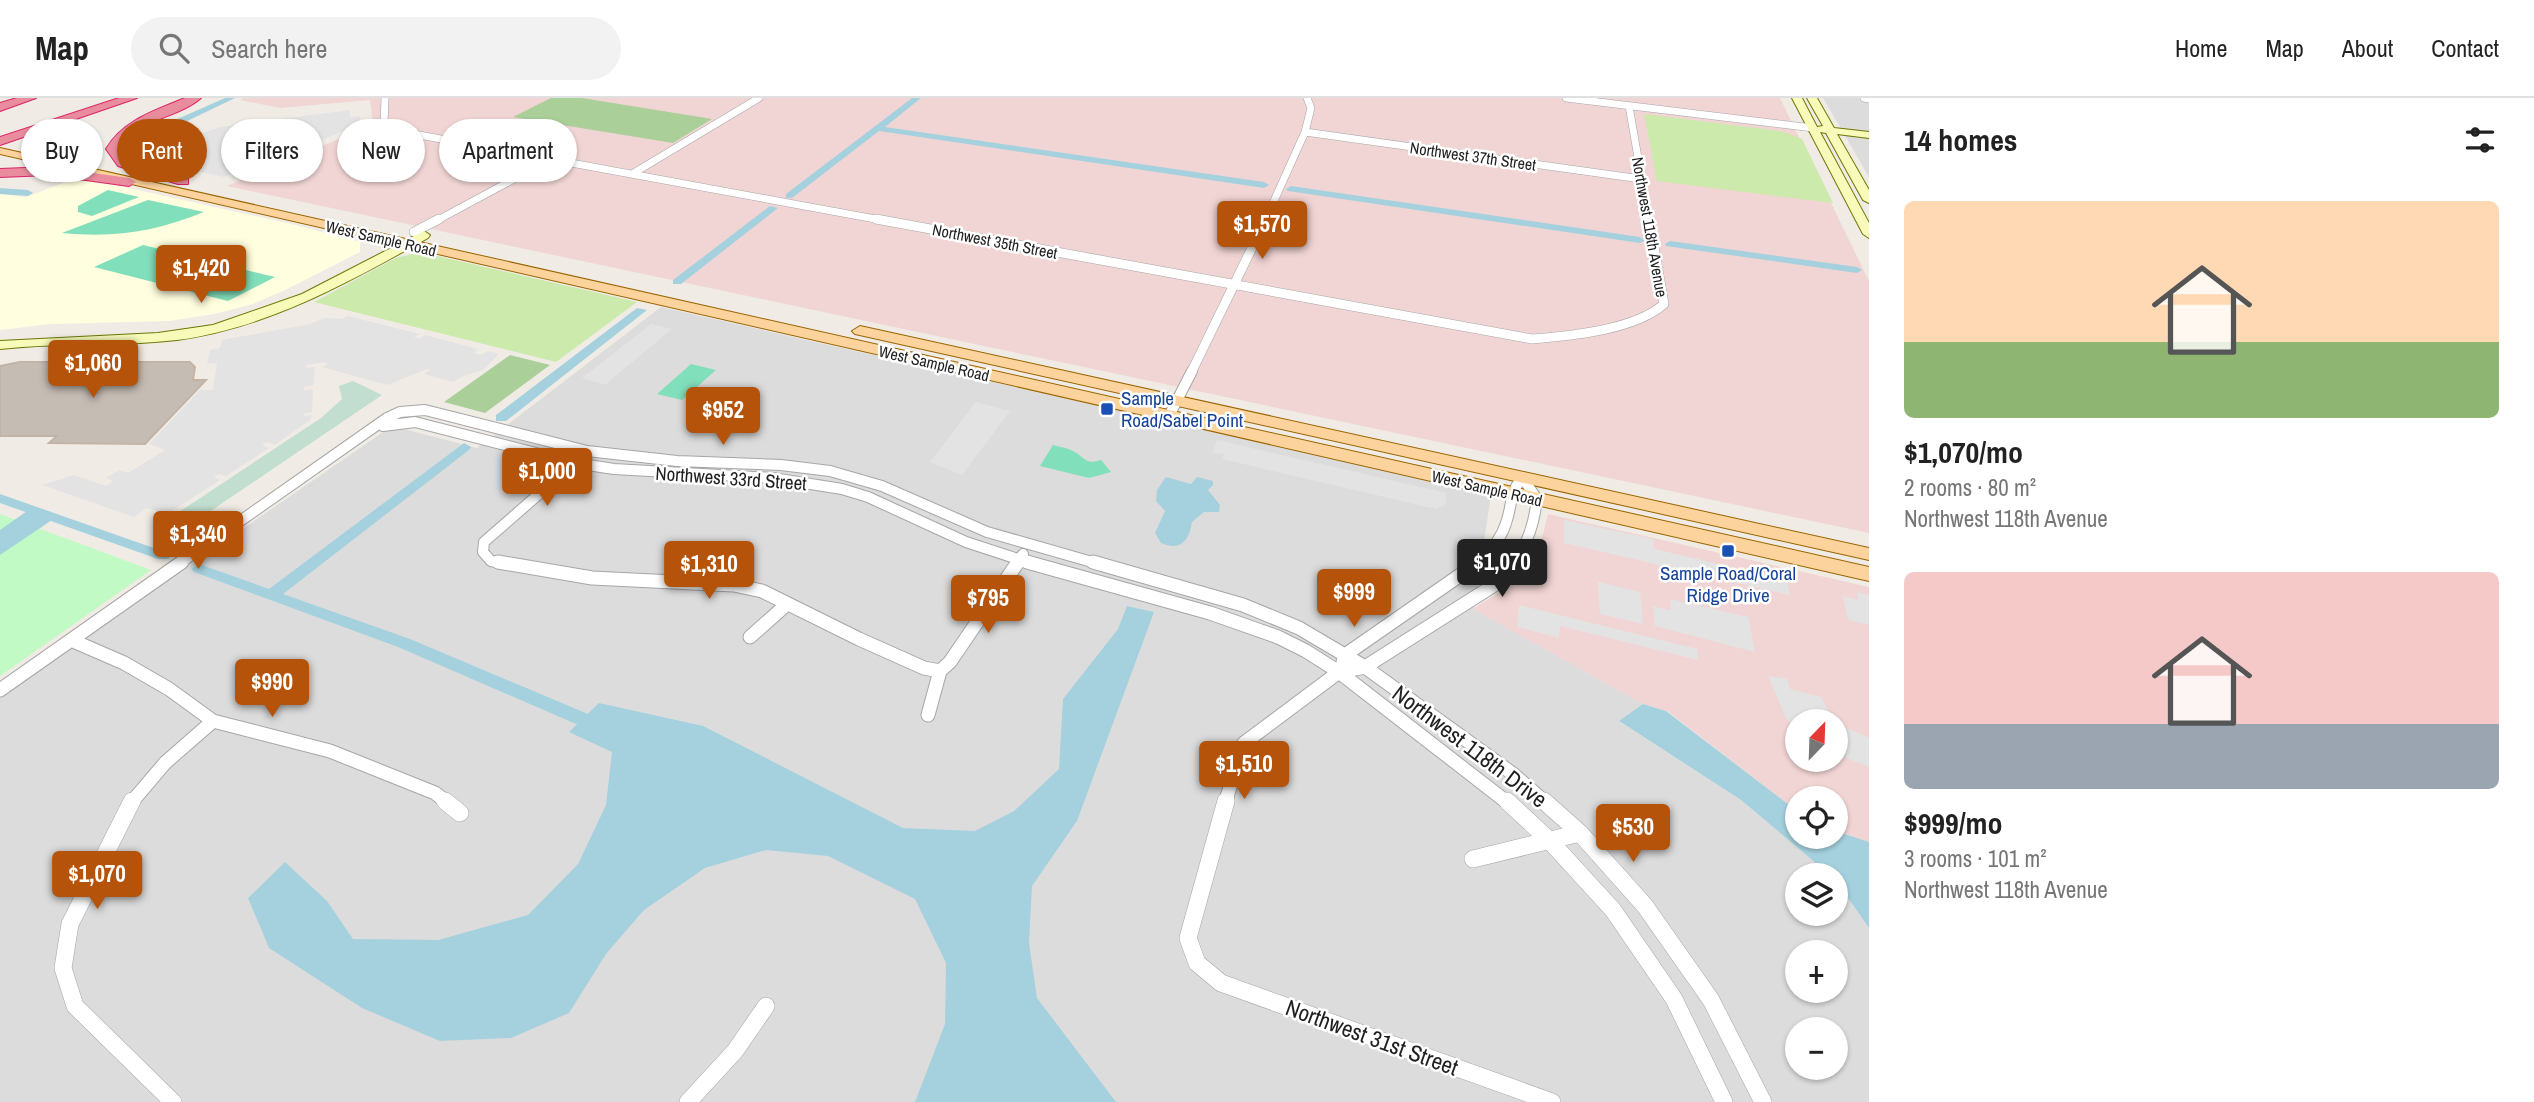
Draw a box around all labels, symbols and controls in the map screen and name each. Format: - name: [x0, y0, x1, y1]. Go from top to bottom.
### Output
- search box: [131, 17, 621, 80]
- text: Map: [35, 26, 89, 70]
- icon: search: [155, 29, 193, 67]
- text: Search here: [211, 31, 327, 66]
- text: Home: [2175, 32, 2227, 64]
- text: Map: [2265, 32, 2304, 64]
- text: About: [2342, 32, 2393, 64]
- text: Contact: [2431, 32, 2499, 64]
- chip: Buy: [21, 119, 103, 182]
- chip: Rent: [117, 119, 207, 182]
- chip: Filters: [221, 119, 323, 182]
- chip: New: [337, 119, 425, 182]
- chip: Apartment: [439, 119, 577, 182]
- text: 14 homes: [1904, 120, 2018, 160]
- icon: filters: [2461, 121, 2499, 159]
- street label: Northwest 37th Street: [1409, 136, 1538, 176]
- street label: Northwest 118th Avenue: [1627, 155, 1673, 299]
- pin: $1,570: [1205, 202, 1319, 261]
- text: $1,570: [1233, 208, 1291, 239]
- street label: West Sample Road: [324, 215, 438, 261]
- street label: Northwest 35th Street: [931, 218, 1060, 264]
- pin: $1,420: [144, 246, 258, 305]
- icon: home: [2139, 247, 2265, 373]
- text: $1,420: [172, 252, 230, 283]
- street label: West Sample Road: [877, 340, 991, 386]
- pin: $1,060: [36, 341, 150, 400]
- text: $1,060: [64, 347, 122, 378]
- place label: Sample Road/Sabel Point: [1121, 385, 1244, 433]
- pin: $952: [682, 388, 764, 447]
- text: $952: [702, 394, 744, 425]
- marker: Sample Road/Sabel Point: [1099, 401, 1115, 417]
- text: $1,070/mo: [1904, 432, 2023, 472]
- pin: $1,000: [490, 448, 604, 508]
- text: $1,000: [518, 455, 576, 486]
- street label: Northwest 33rd Street: [655, 460, 808, 496]
- street label: West Sample Road: [1430, 465, 1544, 511]
- text: 2 rooms · 80 m²: [1904, 472, 2036, 503]
- text: Northwest 118th Avenue: [1904, 503, 2108, 534]
- pin: $1,340: [141, 512, 255, 571]
- text: $1,340: [169, 518, 227, 549]
- pin: $1,070: [1445, 540, 1559, 599]
- pin: $1,310: [652, 542, 766, 601]
- marker: Sample Road/Coral Ridge Drive: [1720, 543, 1736, 559]
- text: $1,070: [1473, 546, 1531, 577]
- text: $1,310: [680, 548, 738, 579]
- place label: Sample Road/Coral Ridge Drive: [1660, 560, 1796, 608]
- pin: $999: [1313, 570, 1395, 629]
- pin: $795: [947, 575, 1029, 635]
- text: $999: [1333, 576, 1375, 607]
- text: $795: [967, 582, 1009, 613]
- icon: home: [2139, 618, 2265, 744]
- pin: $990: [231, 660, 313, 719]
- text: $990: [251, 666, 293, 697]
- street label: Northwest 118th Drive: [1386, 678, 1554, 814]
- north arrow: [1785, 709, 1848, 772]
- map controls: [1785, 709, 1848, 1080]
- pin: $1,510: [1187, 742, 1301, 801]
- text: $1,510: [1215, 748, 1273, 779]
- button: locate: [1785, 786, 1848, 849]
- text: $999/mo: [1904, 803, 2002, 843]
- pin: $530: [1592, 804, 1674, 864]
- text: $530: [1612, 811, 1654, 842]
- text: 3 rooms · 101 m²: [1904, 843, 2047, 874]
- pin: $1,070: [40, 852, 154, 911]
- text: $1,070: [68, 858, 126, 889]
- button: layers: [1785, 863, 1848, 926]
- text: Northwest 118th Avenue: [1904, 874, 2108, 905]
- button: +: [1785, 940, 1848, 1003]
- street label: Northwest 31st Street: [1281, 991, 1463, 1083]
- button: −: [1785, 1017, 1848, 1080]

